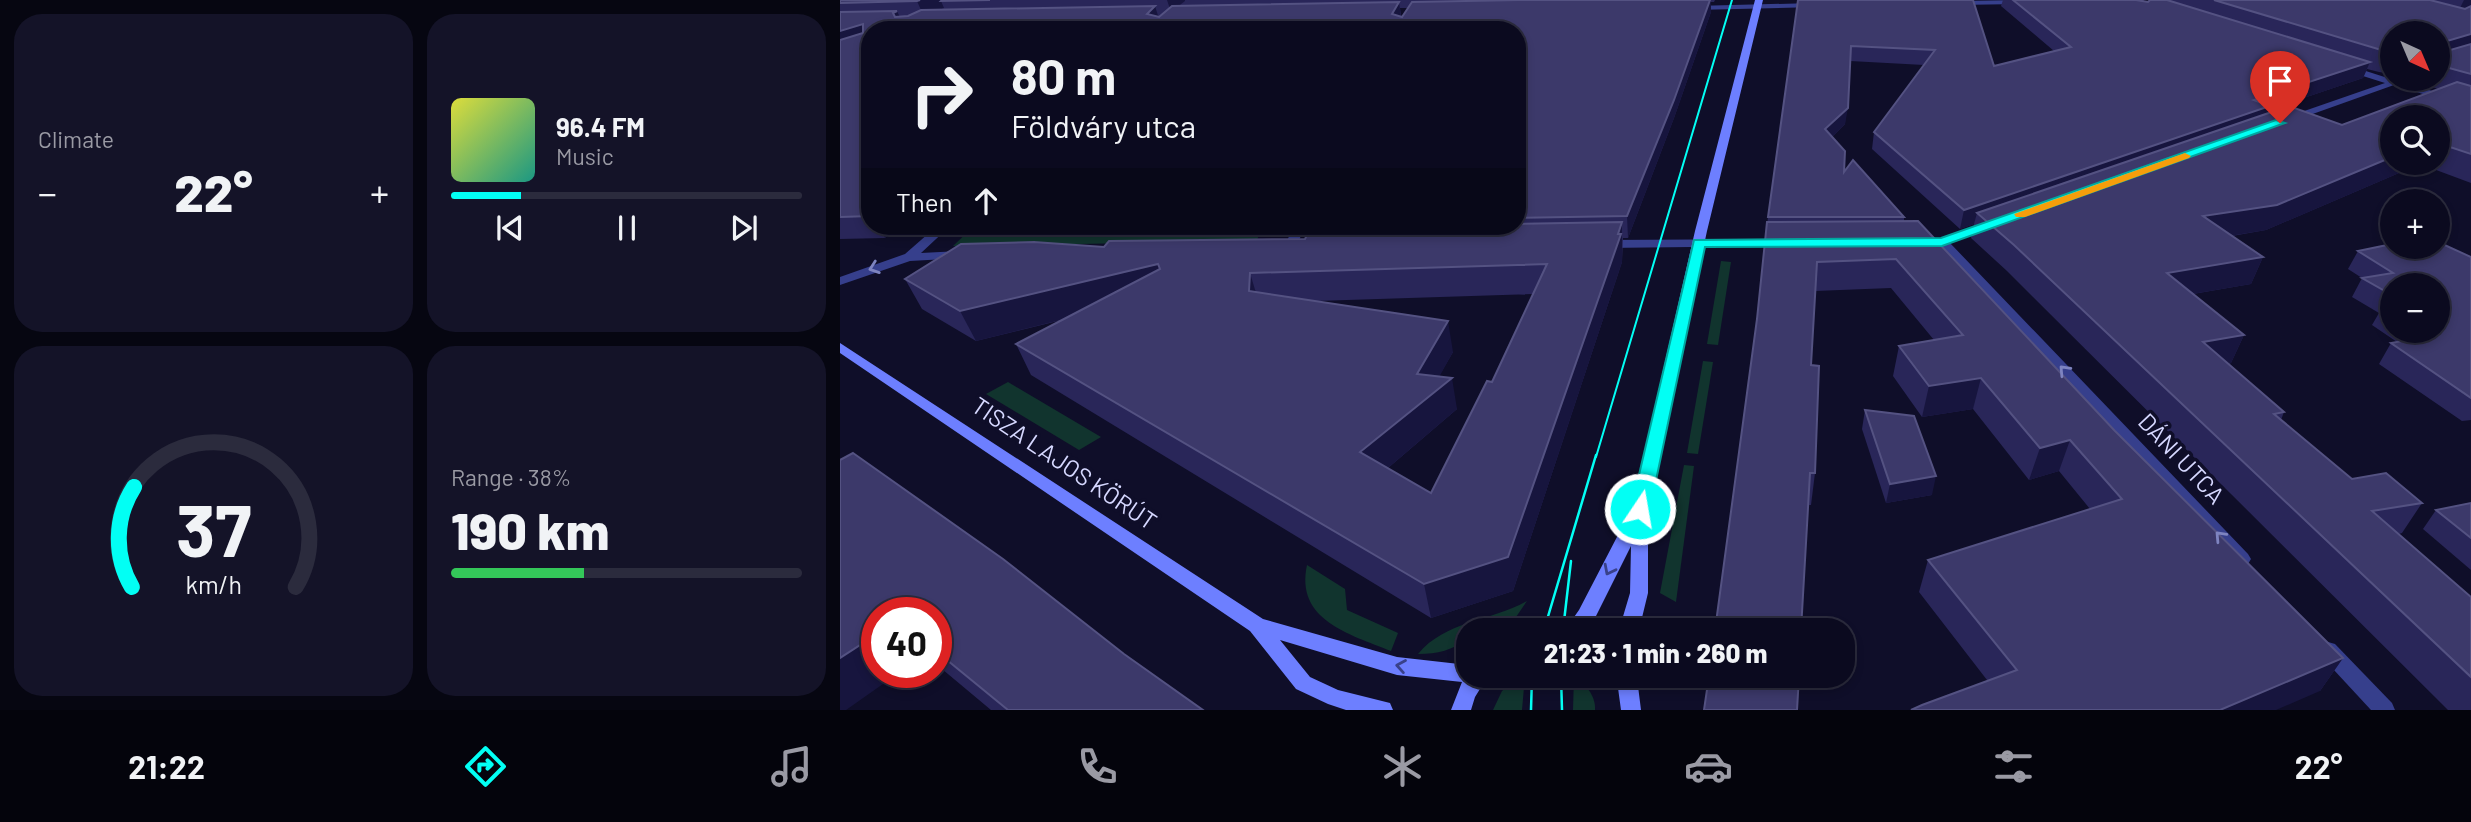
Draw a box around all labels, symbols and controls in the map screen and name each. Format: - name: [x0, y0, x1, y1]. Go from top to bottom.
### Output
- north arrow: [2380, 21, 2450, 91]
- map controls: [2380, 21, 2450, 343]
- text: 80 m: [1011, 46, 1116, 105]
- icon: right: [896, 49, 987, 140]
- pin: [2250, 51, 2310, 123]
- icon: arrive: [2261, 62, 2299, 100]
- button: search: [2380, 105, 2450, 175]
- text: Földváry utca: [1011, 106, 1196, 144]
- text: 96.4 FM: [556, 111, 645, 142]
- text: Climate: [38, 125, 114, 153]
- text: Music: [556, 142, 614, 170]
- text: 22°: [174, 160, 253, 222]
- text: −: [38, 169, 57, 215]
- text: +: [370, 169, 389, 215]
- icon: ahead: [967, 182, 1005, 220]
- text: Then: [896, 186, 953, 217]
- button: +: [2380, 189, 2450, 259]
- icon: previous: [491, 209, 529, 247]
- icon: pause: [608, 209, 646, 247]
- icon: next: [725, 209, 763, 247]
- one-way arrow: [868, 260, 881, 274]
- button: −: [2380, 273, 2450, 343]
- one-way arrow: [2060, 365, 2072, 378]
- street label: TISZA LAJOS KÖRÚT: [967, 390, 1163, 535]
- street label: DÁNI UTCA: [2133, 407, 2231, 509]
- text: Range · 38%: [451, 463, 571, 491]
- position arrow: [1603, 472, 1677, 546]
- text: 37: [176, 484, 251, 572]
- text: 190 km: [451, 498, 609, 560]
- one-way arrow: [2216, 531, 2229, 544]
- one-way arrow: [1604, 563, 1617, 575]
- text: km/h: [185, 569, 242, 599]
- speed limit sign: 40: [861, 597, 952, 688]
- text: 21:23 · 1 min · 260 m: [1544, 637, 1767, 668]
- one-way arrow: [1395, 659, 1406, 674]
- icon: directions: [461, 742, 510, 791]
- icon: music: [767, 742, 816, 791]
- icon: phone: [1073, 742, 1122, 791]
- icon: climate: [1378, 742, 1427, 791]
- icon: car: [1684, 742, 1733, 791]
- icon: filters: [1989, 742, 2038, 791]
- text: 21:22: [128, 747, 205, 785]
- text: 22°: [2295, 747, 2343, 785]

